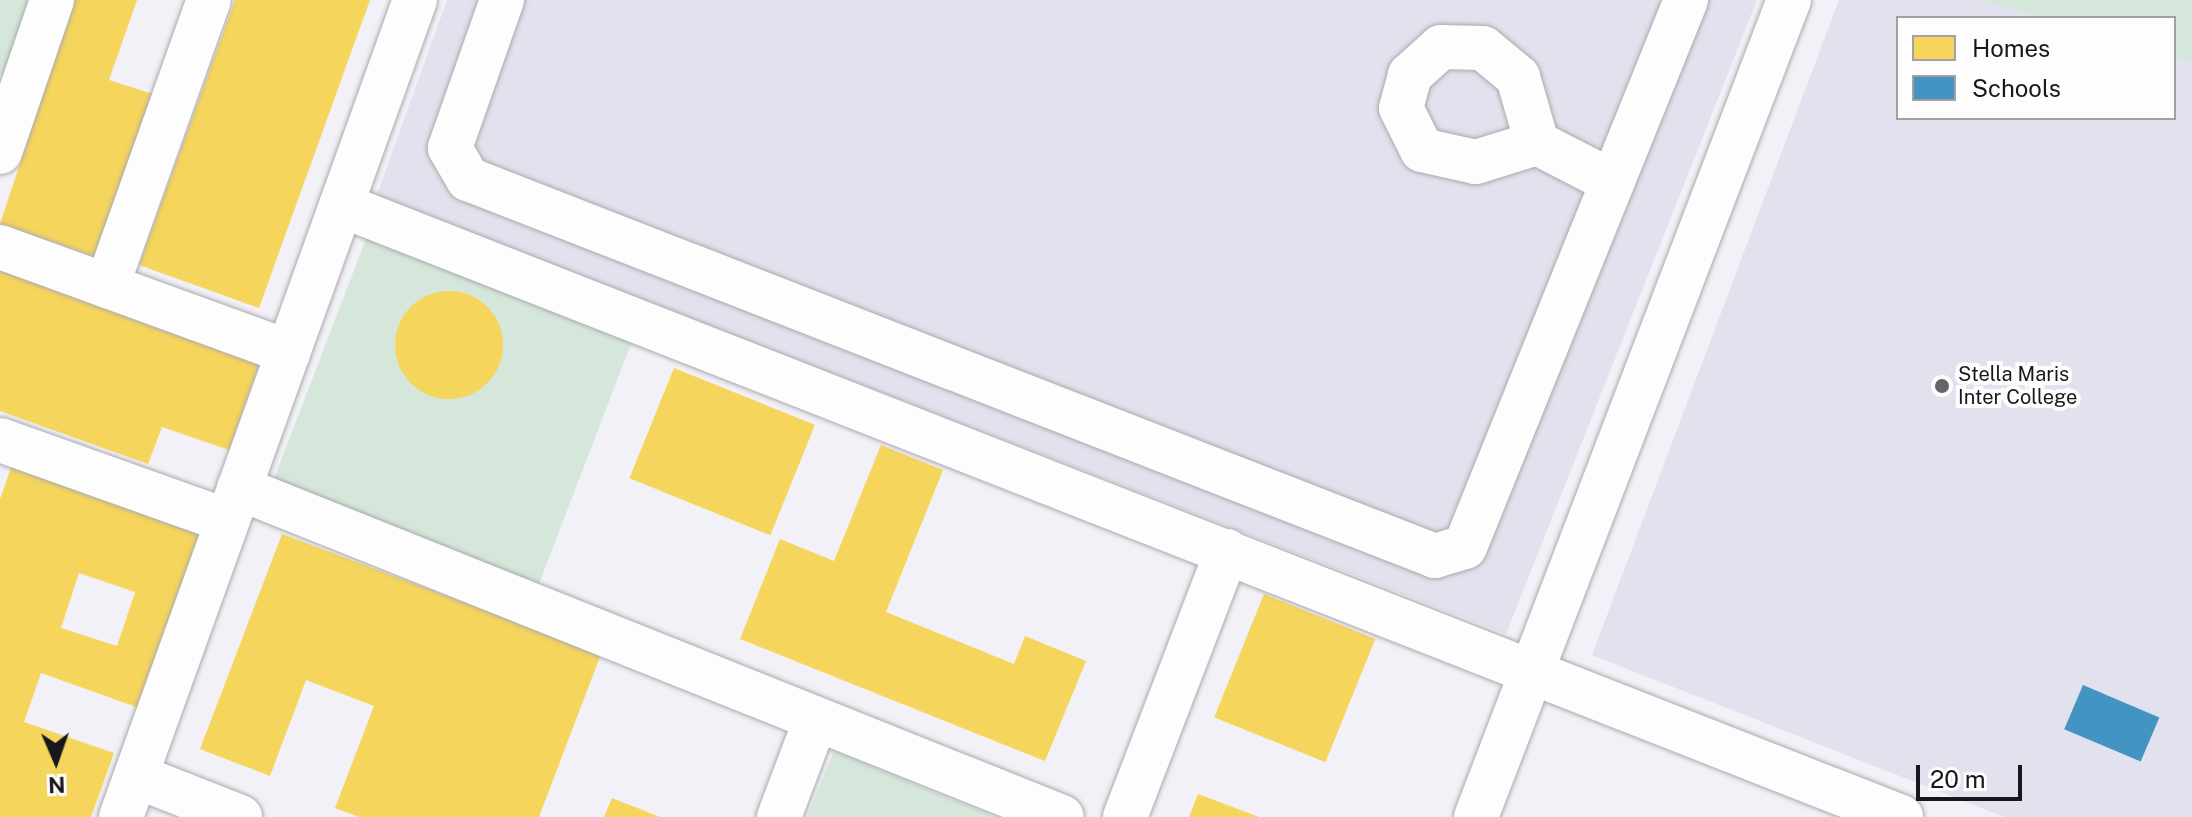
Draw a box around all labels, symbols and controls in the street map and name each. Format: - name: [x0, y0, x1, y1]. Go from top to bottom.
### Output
- legend: [1896, 16, 2176, 120]
- text: Homes: [1972, 34, 2050, 62]
- text: Schools: [1972, 74, 2061, 102]
- place label: Stella Maris Inter College: [1958, 362, 2077, 409]
- marker: Stella Maris Inter College: [1933, 377, 1951, 395]
- north arrow: [16, 721, 96, 801]
- scale bar: [1920, 749, 2026, 799]
- text: 20 m: [1930, 765, 1986, 793]
- text: N: [48, 772, 66, 798]

